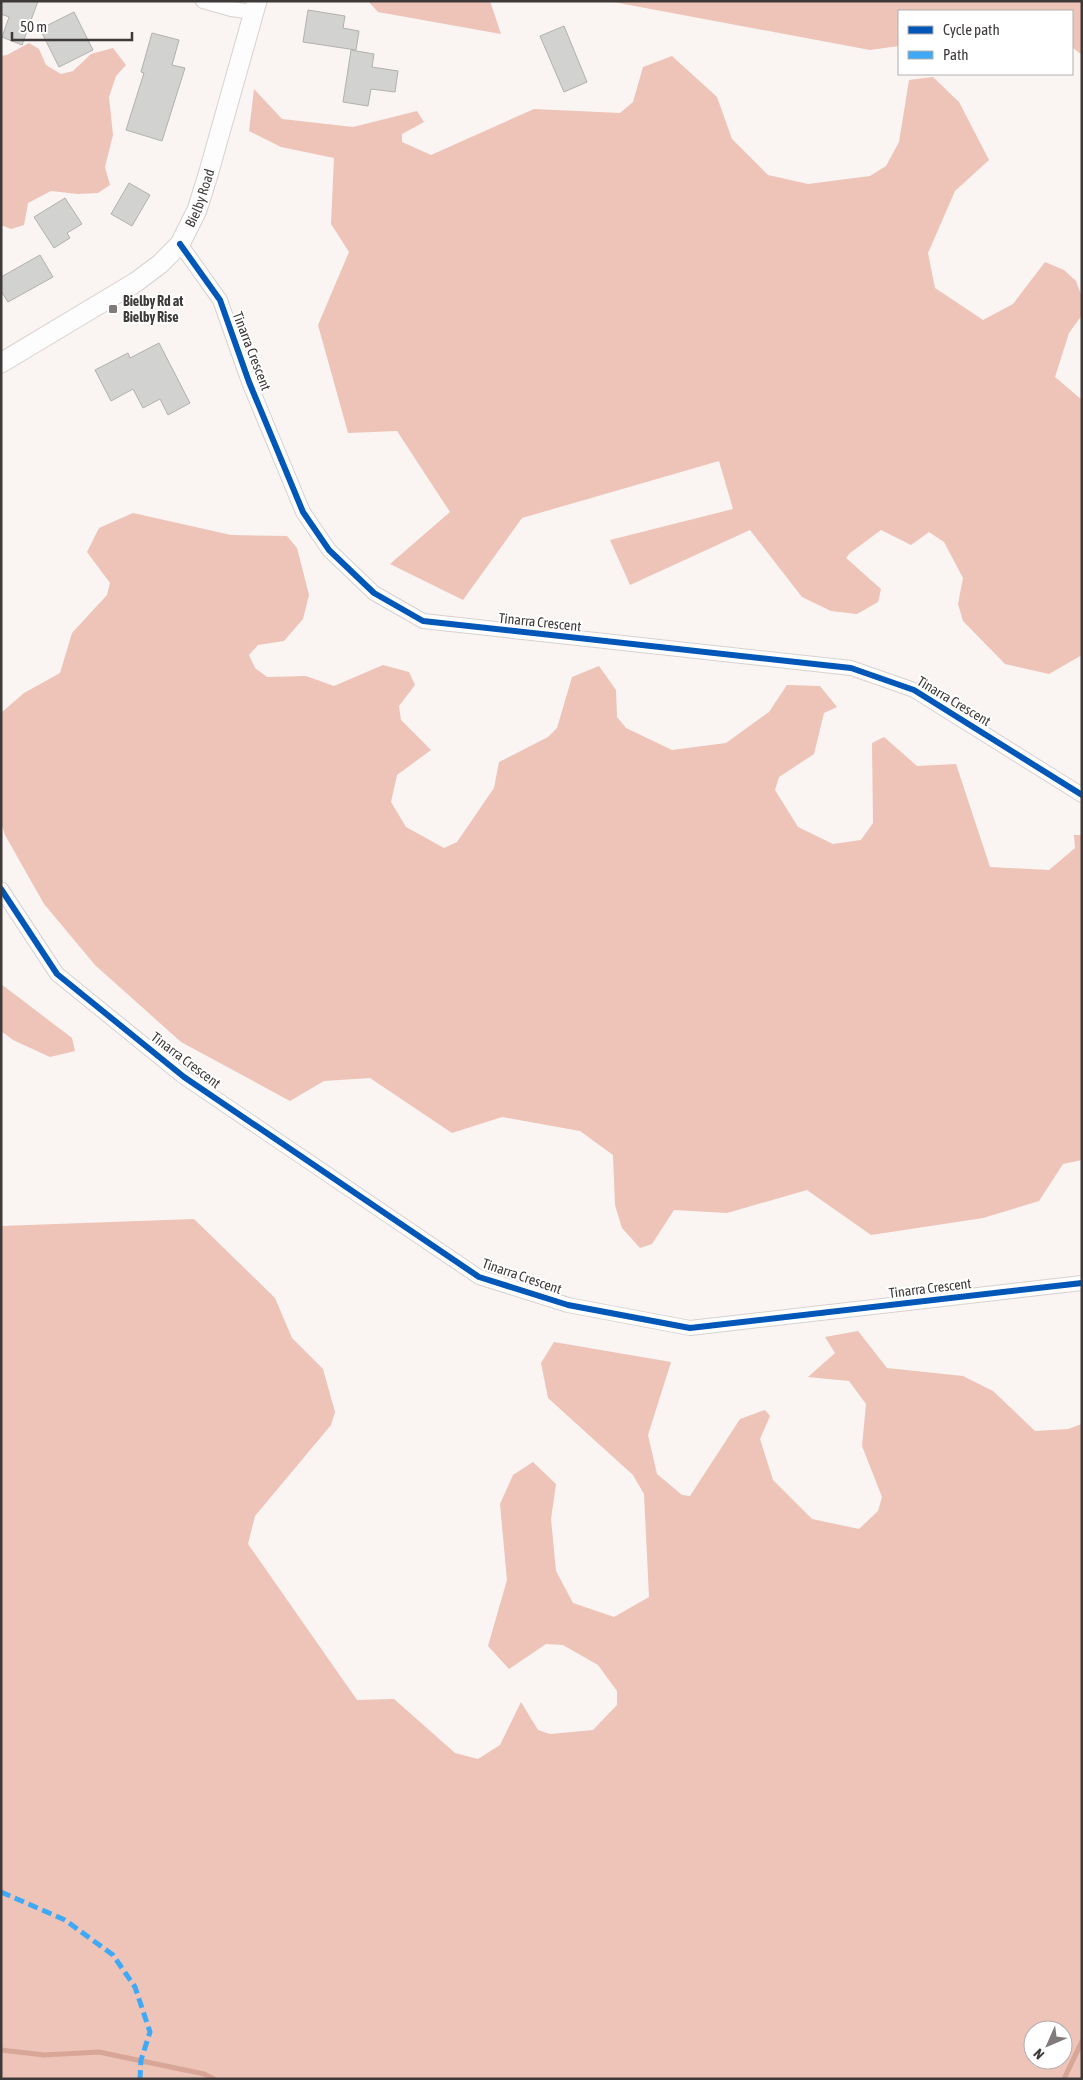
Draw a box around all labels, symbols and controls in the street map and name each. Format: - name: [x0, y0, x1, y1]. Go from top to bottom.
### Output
- scale bar: [12, 10, 132, 42]
- legend: [898, 10, 1073, 75]
- text: 50 m: [20, 18, 47, 35]
- text: Cycle path: [943, 21, 1000, 38]
- text: Path: [943, 46, 969, 63]
- street label: Bielby Road: [182, 167, 217, 230]
- place label: Bielby Rd at Bielby Rise: [123, 293, 183, 325]
- marker: Bielby Rd at Bielby Rise: [107, 303, 119, 315]
- street label: Tinarra Crescent: [230, 309, 274, 393]
- street label: Tinarra Crescent: [498, 610, 582, 634]
- street label: Tinarra Crescent: [914, 673, 994, 729]
- street label: Tinarra Crescent: [148, 1029, 224, 1091]
- street label: Tinarra Crescent: [480, 1255, 564, 1297]
- street label: Tinarra Crescent: [888, 1275, 972, 1301]
- north arrow: [1023, 2020, 1073, 2070]
- text: N: [1030, 2046, 1047, 2063]

